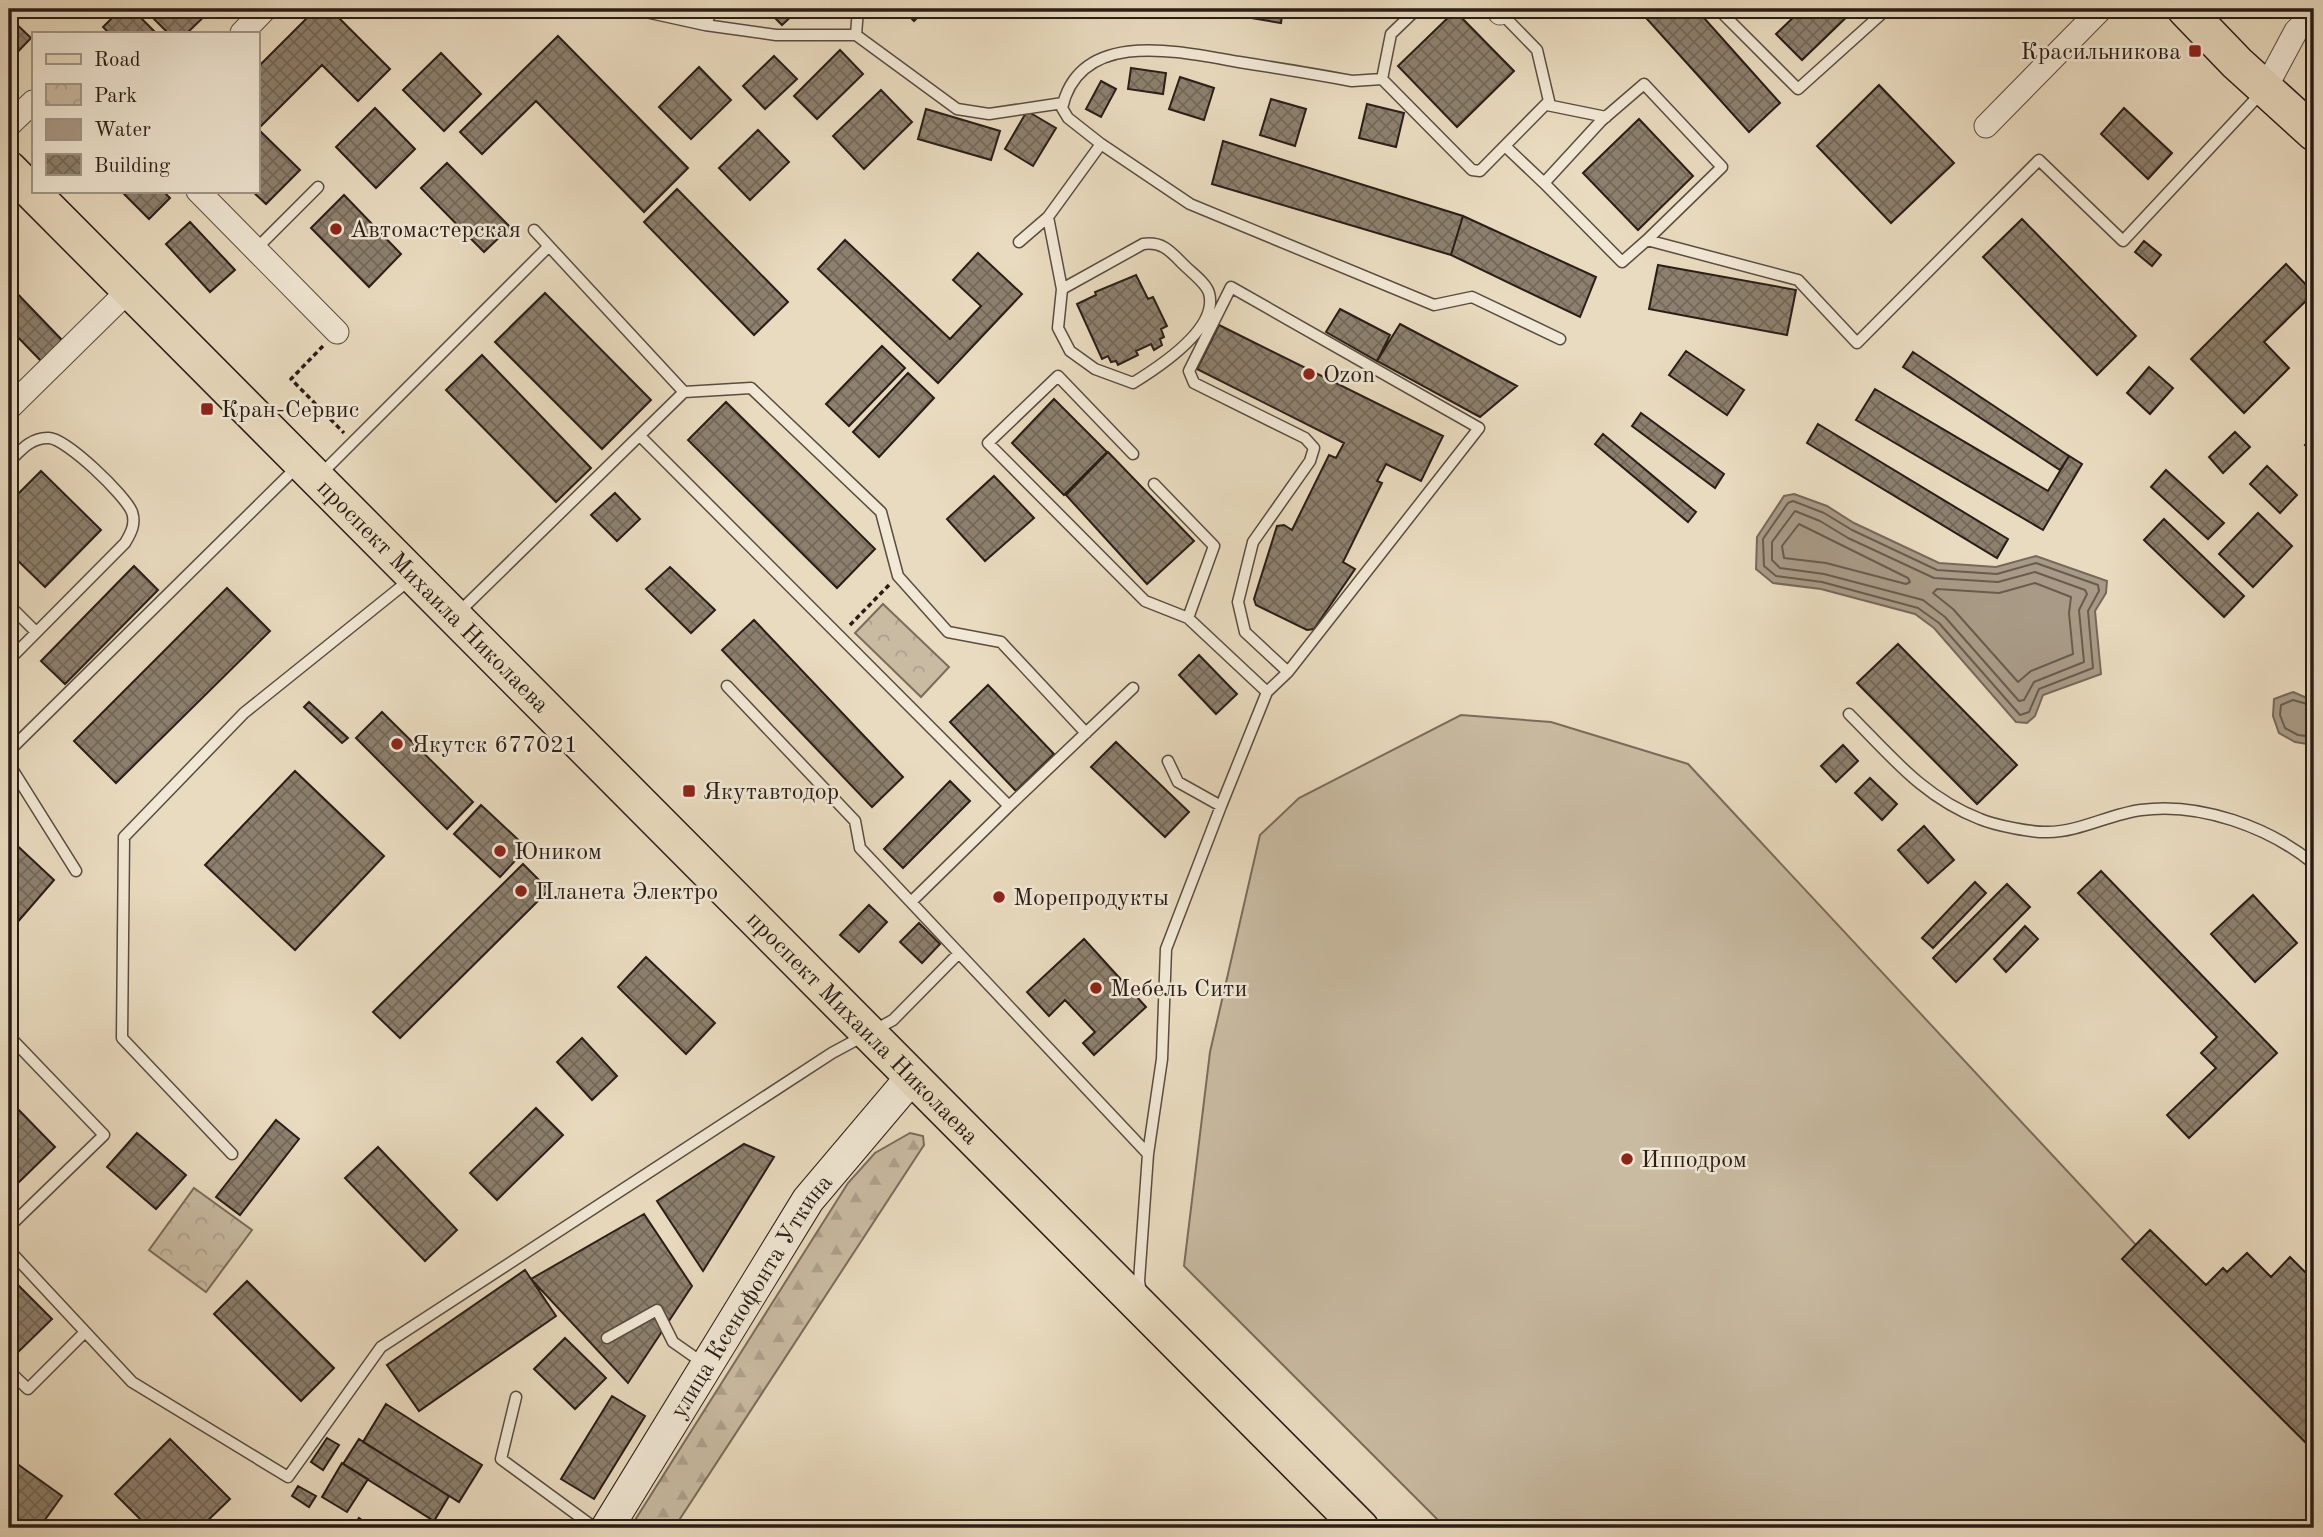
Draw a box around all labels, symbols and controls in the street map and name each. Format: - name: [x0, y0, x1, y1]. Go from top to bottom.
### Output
- legend: [32, 32, 259, 192]
- place label: Красильникова: [2020, 41, 2181, 65]
- marker: Красильникова: [2187, 43, 2203, 59]
- text: Road: [94, 50, 141, 71]
- text: Park: [94, 86, 137, 107]
- text: Water: [94, 120, 151, 141]
- text: Building: [94, 156, 171, 177]
- place label: Автомастерская: [350, 219, 521, 243]
- marker: Автомастерская: [328, 221, 344, 237]
- place label: Ozon: [1323, 364, 1375, 388]
- marker: Ozon: [1301, 366, 1317, 382]
- place label: Кран-Сервис: [221, 399, 359, 423]
- marker: Кран-Сервис: [199, 401, 215, 417]
- street label: проспект Михаила Николаева: [312, 476, 553, 718]
- place label: Якутск 677021: [411, 734, 578, 758]
- marker: Якутск 677021: [389, 736, 405, 752]
- place label: Якутавтодор: [703, 781, 839, 805]
- marker: Якутавтодор: [681, 783, 697, 799]
- place label: Юником: [514, 841, 602, 865]
- marker: Юником: [492, 843, 508, 859]
- place label: Планета Электро: [535, 881, 718, 905]
- marker: Планета Электро: [513, 883, 529, 899]
- place label: Морепродукты: [1013, 887, 1169, 911]
- marker: Морепродукты: [991, 889, 1007, 905]
- street label: проспект Михаила Николаева: [741, 908, 982, 1150]
- place label: Мебель Сити: [1110, 978, 1247, 1002]
- marker: Мебель Сити: [1088, 980, 1104, 996]
- place label: Ипподром: [1641, 1149, 1747, 1173]
- marker: Ипподром: [1619, 1151, 1635, 1167]
- street label: улица Ксенофонта Уткина: [667, 1171, 838, 1423]

